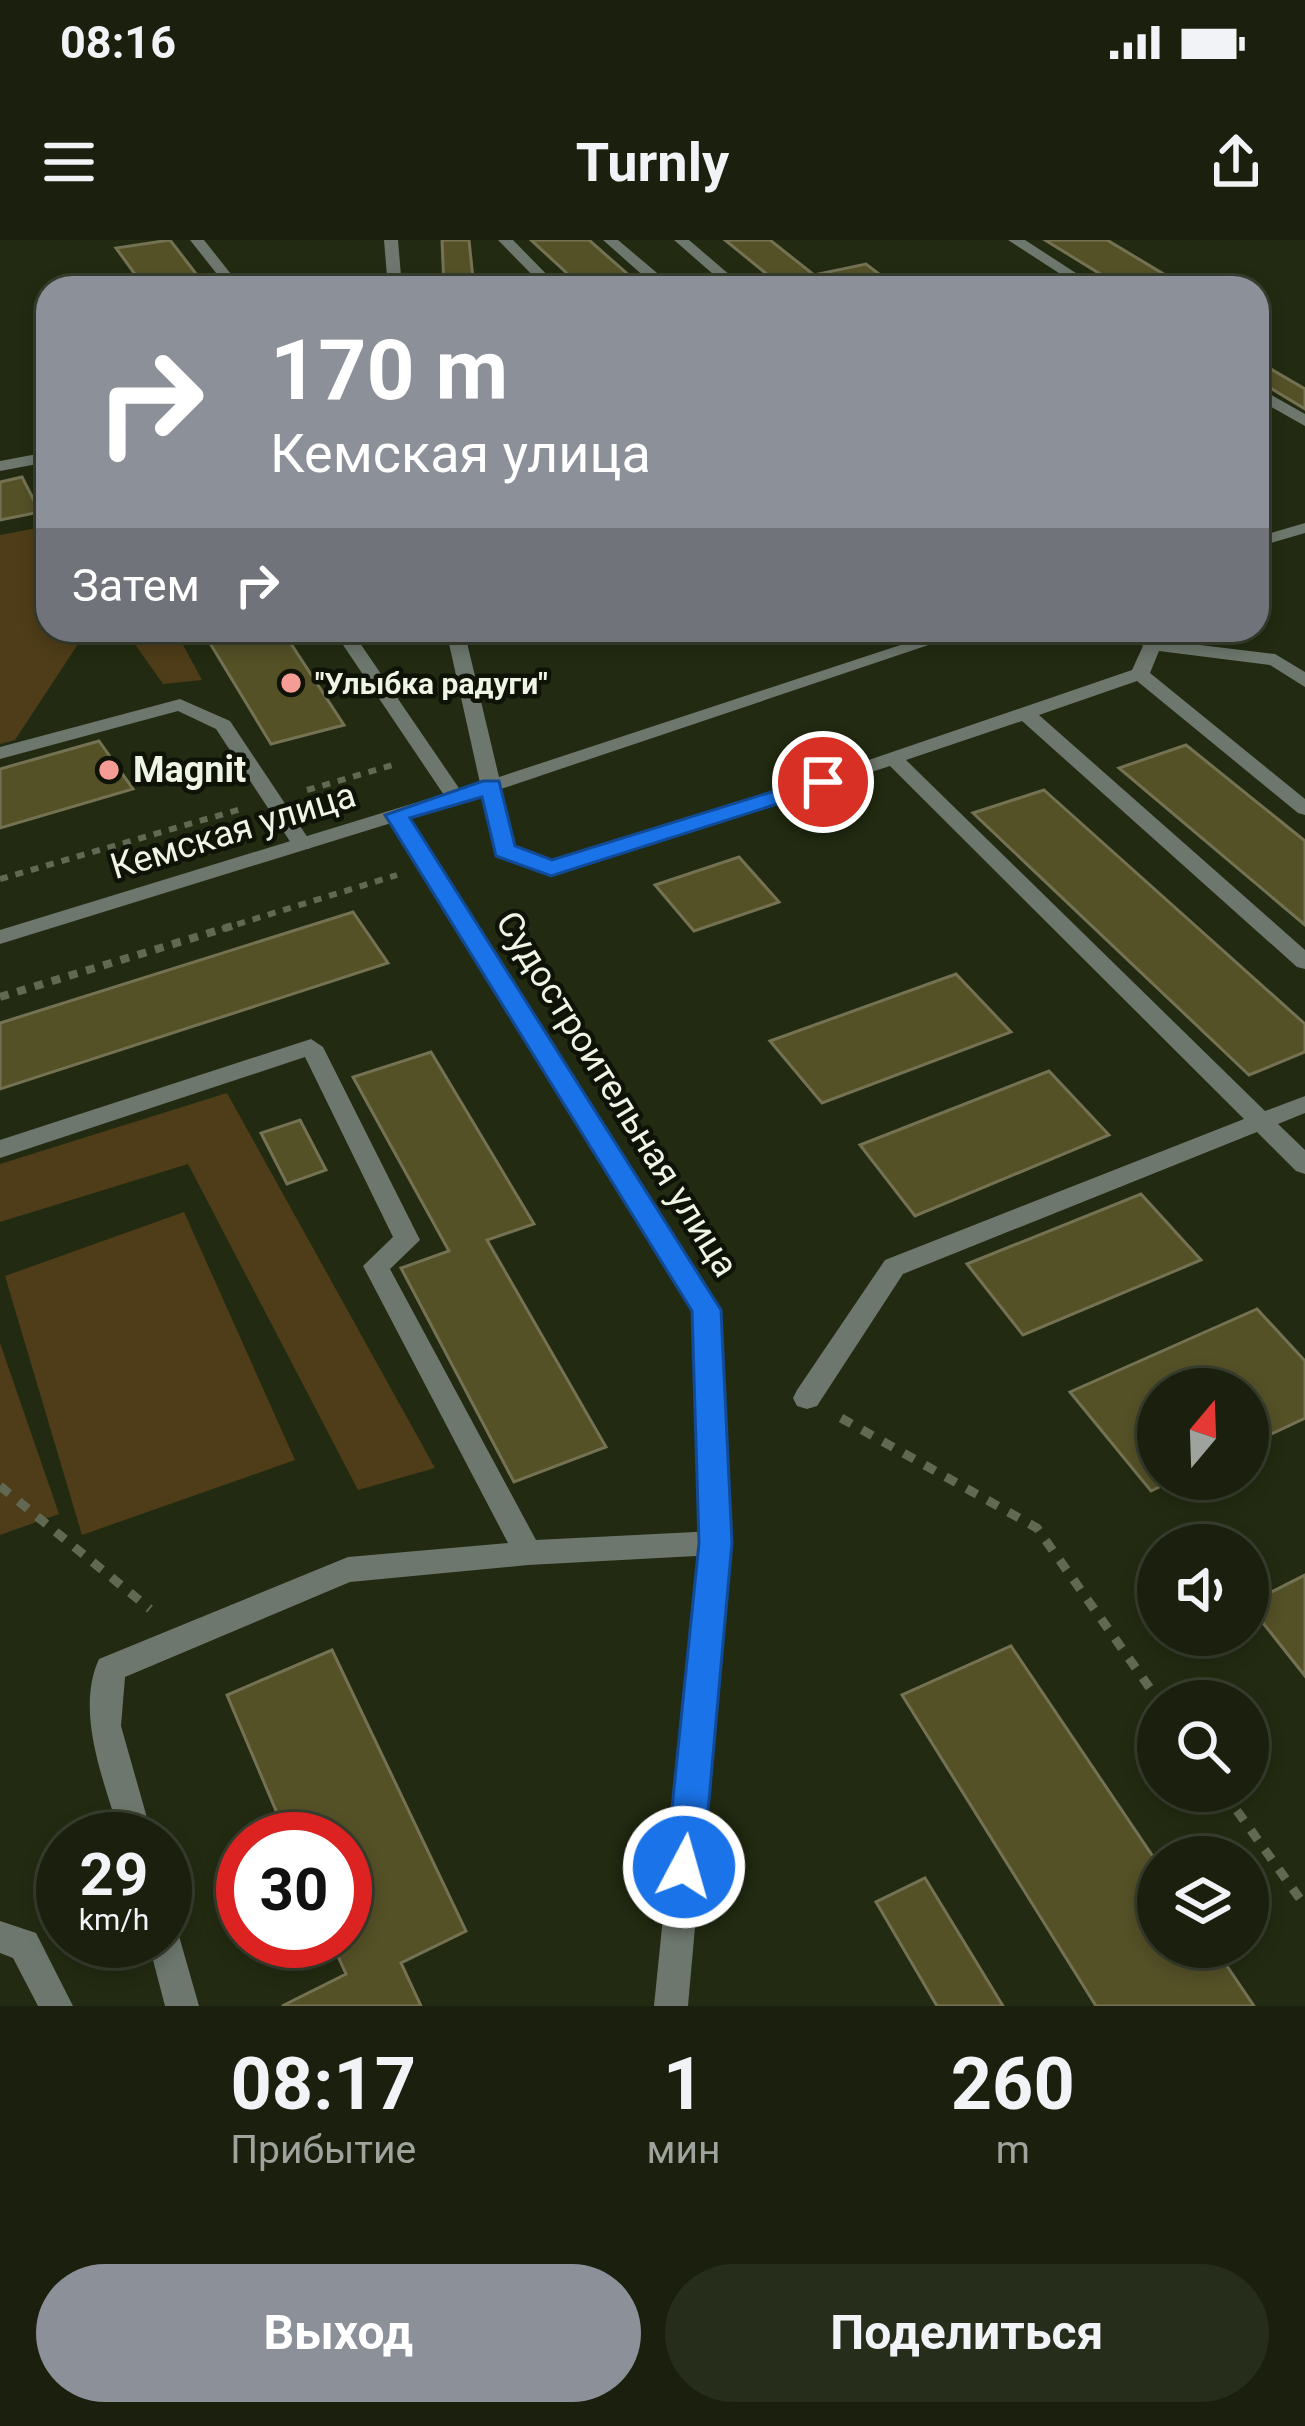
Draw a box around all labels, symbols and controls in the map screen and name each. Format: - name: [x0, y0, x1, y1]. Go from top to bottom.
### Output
- text: 08:16: [60, 16, 176, 69]
- icon: menu: [36, 129, 102, 195]
- icon: share: [1203, 129, 1269, 195]
- text: Turnly: [576, 131, 729, 194]
- text: 170 m: [270, 321, 508, 420]
- icon: right: [72, 324, 228, 480]
- text: Кемская улица: [270, 422, 651, 485]
- icon: right: [224, 552, 290, 618]
- text: Затем: [72, 559, 200, 612]
- place label: "Улыбка радуги": [315, 666, 548, 701]
- marker: "Улыбка радуги": [278, 670, 304, 696]
- pin: [772, 731, 874, 833]
- place label: Magnit: [133, 749, 246, 791]
- icon: arrive: [790, 749, 856, 815]
- marker: Magnit: [96, 757, 122, 783]
- street label: Кемская улица: [105, 774, 361, 888]
- street label: Судостроительная улица: [487, 904, 747, 1284]
- north arrow: [1137, 1368, 1269, 1500]
- map controls: [1137, 1368, 1269, 1968]
- button: sound: [1137, 1524, 1269, 1656]
- button: search: [1137, 1680, 1269, 1812]
- position arrow: [621, 1804, 747, 1930]
- speed limit sign: 30: [216, 1812, 372, 1968]
- button: layers: [1137, 1836, 1269, 1968]
- text: 29: [80, 1839, 148, 1910]
- text: km/h: [79, 1902, 149, 1937]
- text: 08:17: [231, 2042, 416, 2127]
- text: 1: [663, 2042, 704, 2127]
- text: 260: [951, 2042, 1075, 2127]
- text: Прибытие: [230, 2127, 416, 2173]
- text: мин: [647, 2127, 721, 2173]
- text: m: [996, 2127, 1030, 2173]
- button: Выход: [36, 2264, 641, 2402]
- button: Поделиться: [665, 2264, 1269, 2402]

